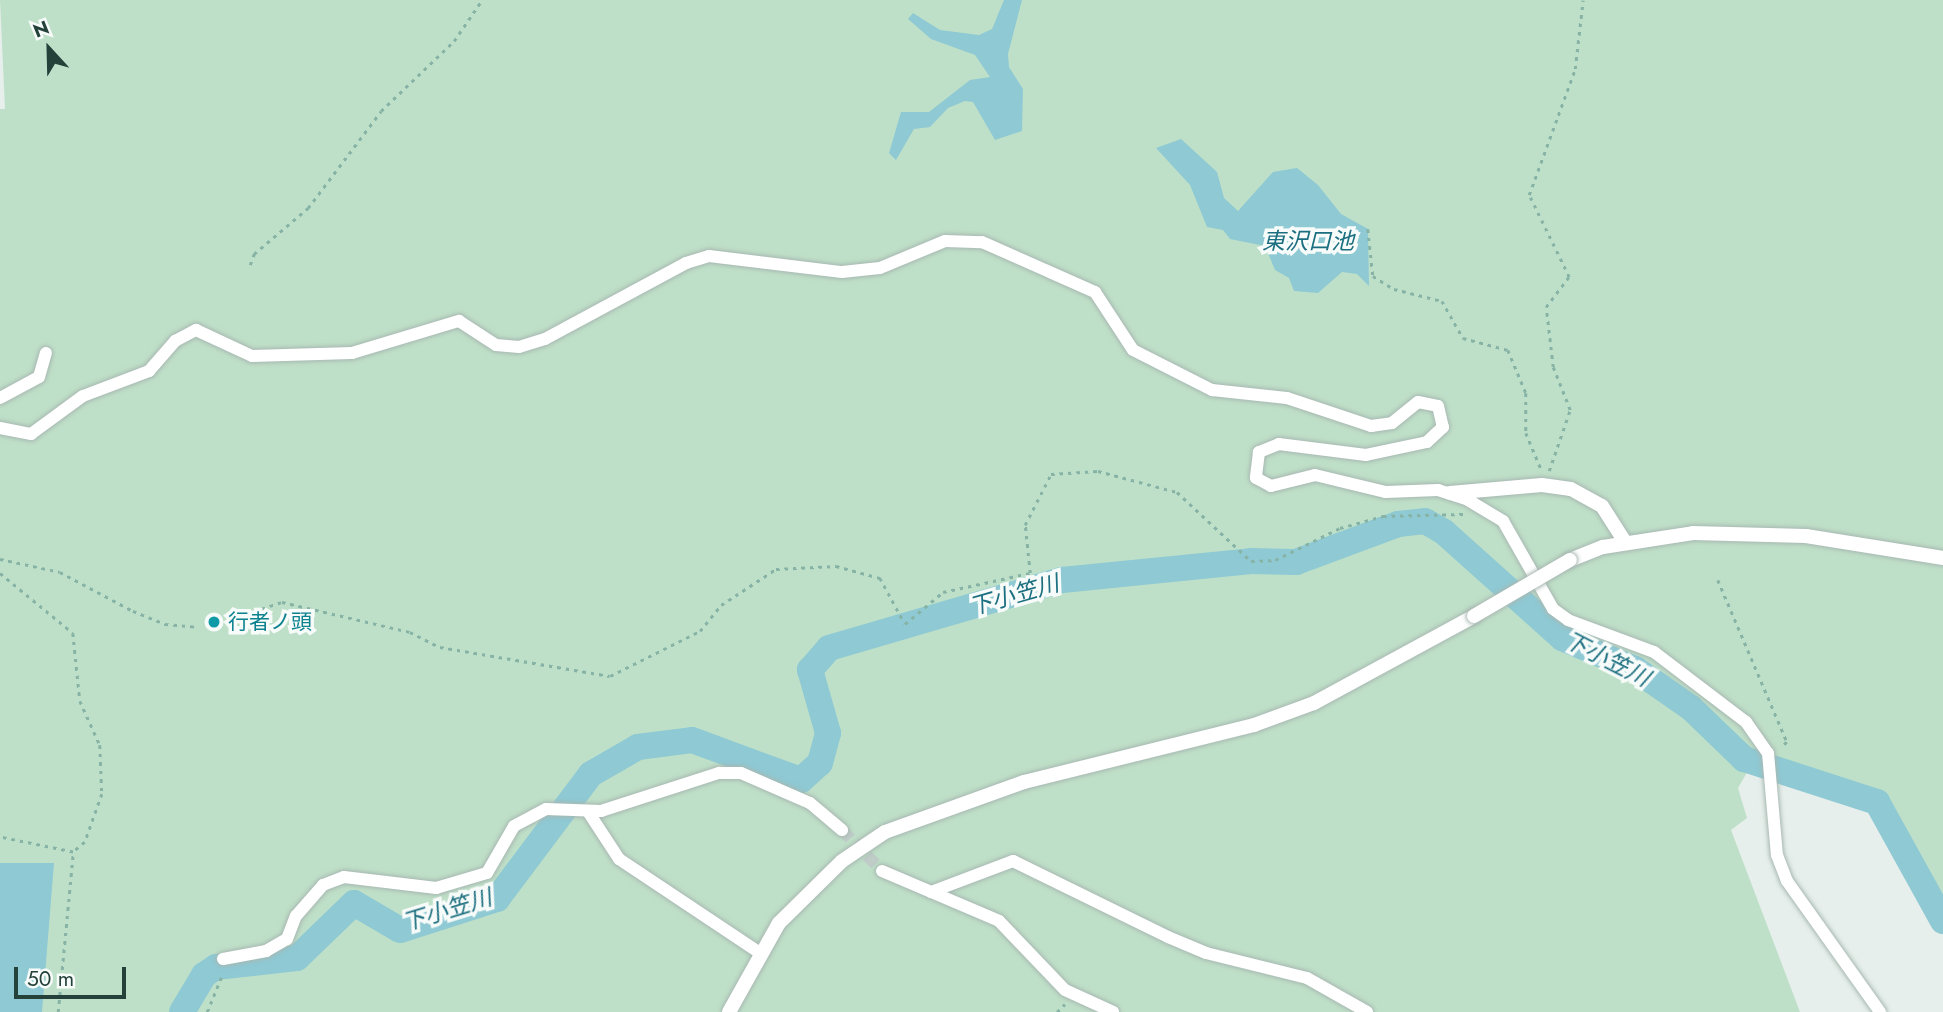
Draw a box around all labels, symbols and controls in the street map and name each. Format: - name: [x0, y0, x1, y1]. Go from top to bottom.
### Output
- north arrow: [14, 14, 84, 84]
- text: N: [29, 14, 53, 44]
- water label: 東沢口池: [1262, 227, 1354, 255]
- water label: 下小笠川: [966, 569, 1062, 621]
- place label: 行者ノ頭: [228, 609, 312, 635]
- marker: 行者ノ頭: [206, 614, 222, 630]
- water label: 下小笠川: [1560, 626, 1654, 692]
- water label: 下小笠川: [399, 883, 495, 937]
- scale bar: [18, 953, 130, 997]
- text: 50 m: [27, 964, 74, 994]

